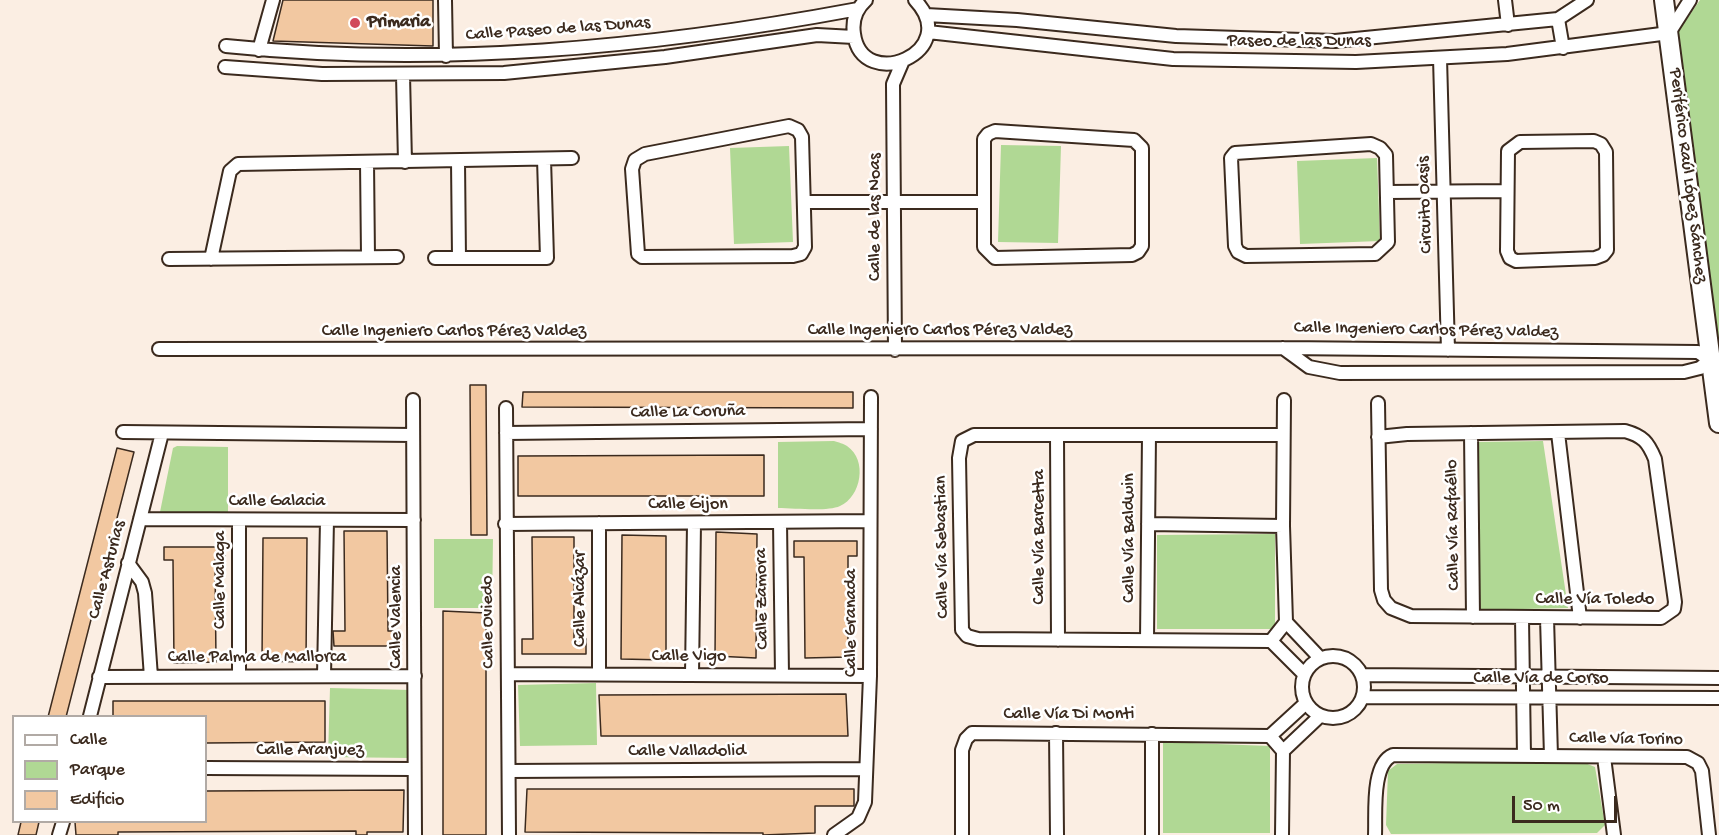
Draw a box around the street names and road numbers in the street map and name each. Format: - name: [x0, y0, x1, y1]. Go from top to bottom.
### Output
- street label: Calle Paseo de las Dunas: [465, 13, 651, 47]
- street label: Paseo de las Dunas: [1227, 31, 1371, 53]
- street label: Periférico Raúl López Sánchez: [1663, 67, 1711, 285]
- street label: Calle de las Noas: [865, 153, 887, 281]
- street label: Circuito Oasis: [1414, 156, 1438, 254]
- street label: Calle Ingeniero Carlos Pérez Valdez: [1294, 318, 1558, 344]
- street label: Calle Ingeniero Carlos Pérez Valdez: [808, 320, 1072, 342]
- street label: Calle Ingeniero Carlos Pérez Valdez: [322, 321, 586, 343]
- street label: Calle La Coruña: [631, 401, 745, 425]
- street label: Calle Vía Rafaéllo: [1442, 459, 1466, 591]
- street label: Calle Vía Barcetta: [1029, 469, 1051, 605]
- street label: Calle Vía Baldwin: [1119, 473, 1141, 603]
- street label: Calle Vía Sebastian: [931, 475, 955, 619]
- street label: Calle Galacia: [229, 491, 325, 513]
- street label: Calle Gijon: [648, 494, 728, 516]
- street label: Calle Asturias: [84, 518, 132, 622]
- street label: Calle Malaga: [210, 531, 232, 629]
- street label: Calle Zamora: [751, 548, 775, 650]
- street label: Calle Alcázar: [570, 551, 592, 647]
- street label: Calle Valencia: [386, 565, 408, 669]
- street label: Calle Granada: [841, 569, 863, 677]
- street label: Calle Oviedo: [477, 575, 501, 669]
- street label: Calle Vía Toledo: [1536, 589, 1654, 611]
- street label: Calle Vigo: [652, 646, 726, 668]
- street label: Calle Palma de Mallorca: [168, 647, 346, 669]
- street label: Calle Vía de Corso: [1474, 668, 1608, 690]
- street label: Calle Vía Di Monti: [1004, 704, 1134, 726]
- street label: Calle Vía Torino: [1569, 728, 1683, 752]
- street label: Calle Aranjuez: [256, 740, 364, 762]
- street label: Calle Valladolid: [628, 741, 746, 763]

